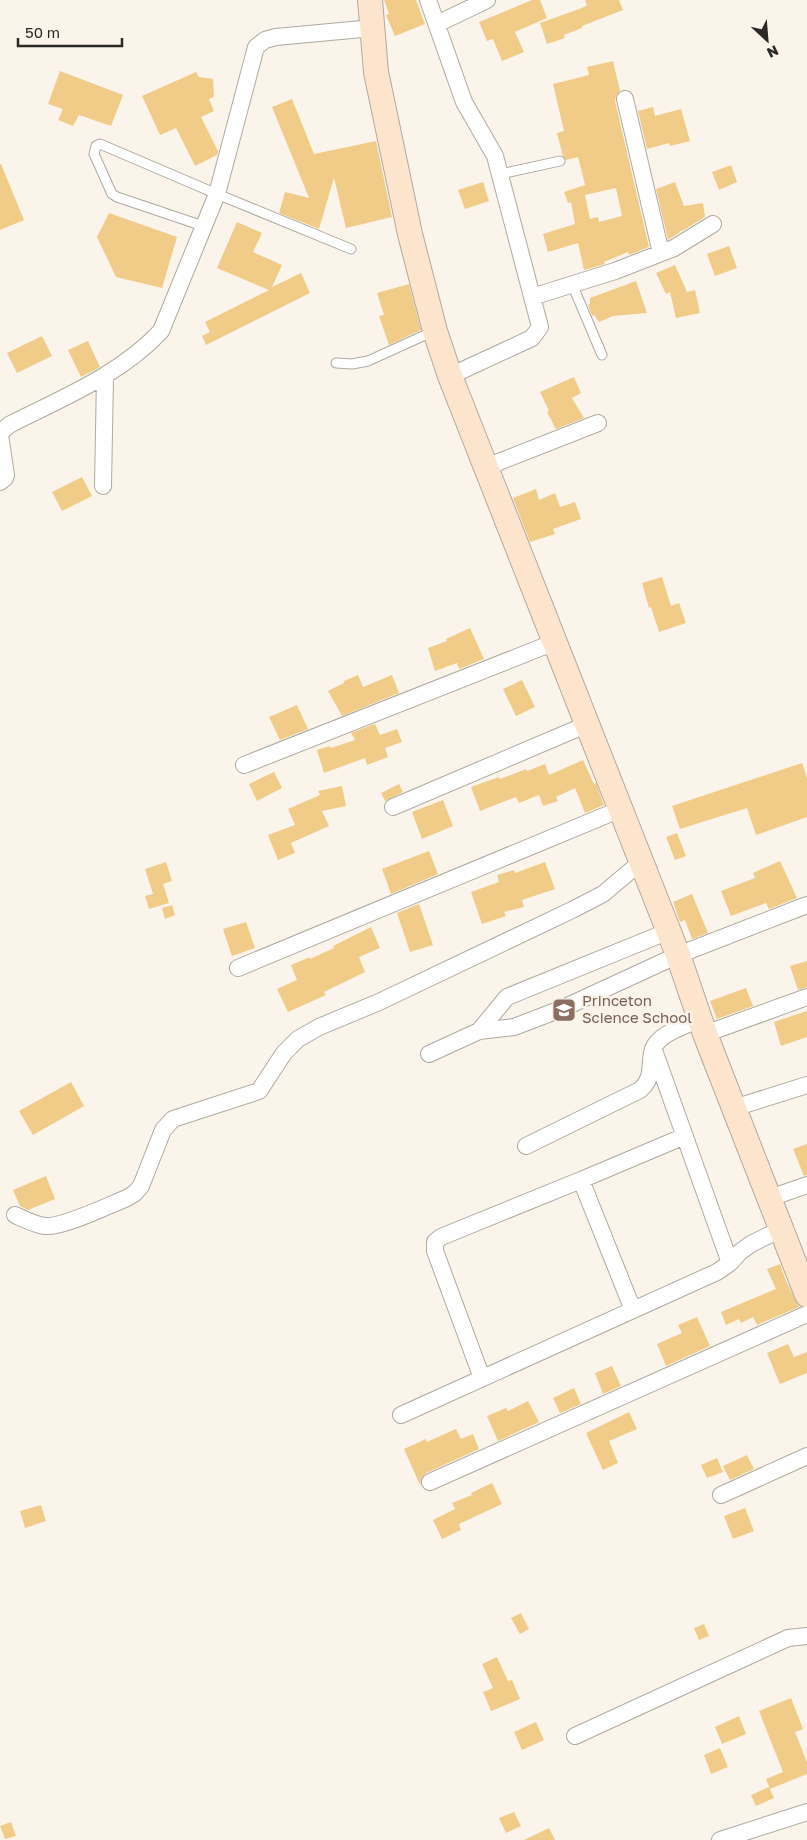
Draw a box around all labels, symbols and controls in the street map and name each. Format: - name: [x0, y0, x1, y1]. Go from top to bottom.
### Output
- scale bar: [18, 15, 121, 47]
- north arrow: [742, 15, 792, 65]
- text: 50 m: [25, 23, 60, 41]
- text: N: [764, 42, 781, 62]
- place label: Princeton Science School: [582, 991, 692, 1026]
- school or university icon: Princeton Science School: [551, 997, 577, 1023]

